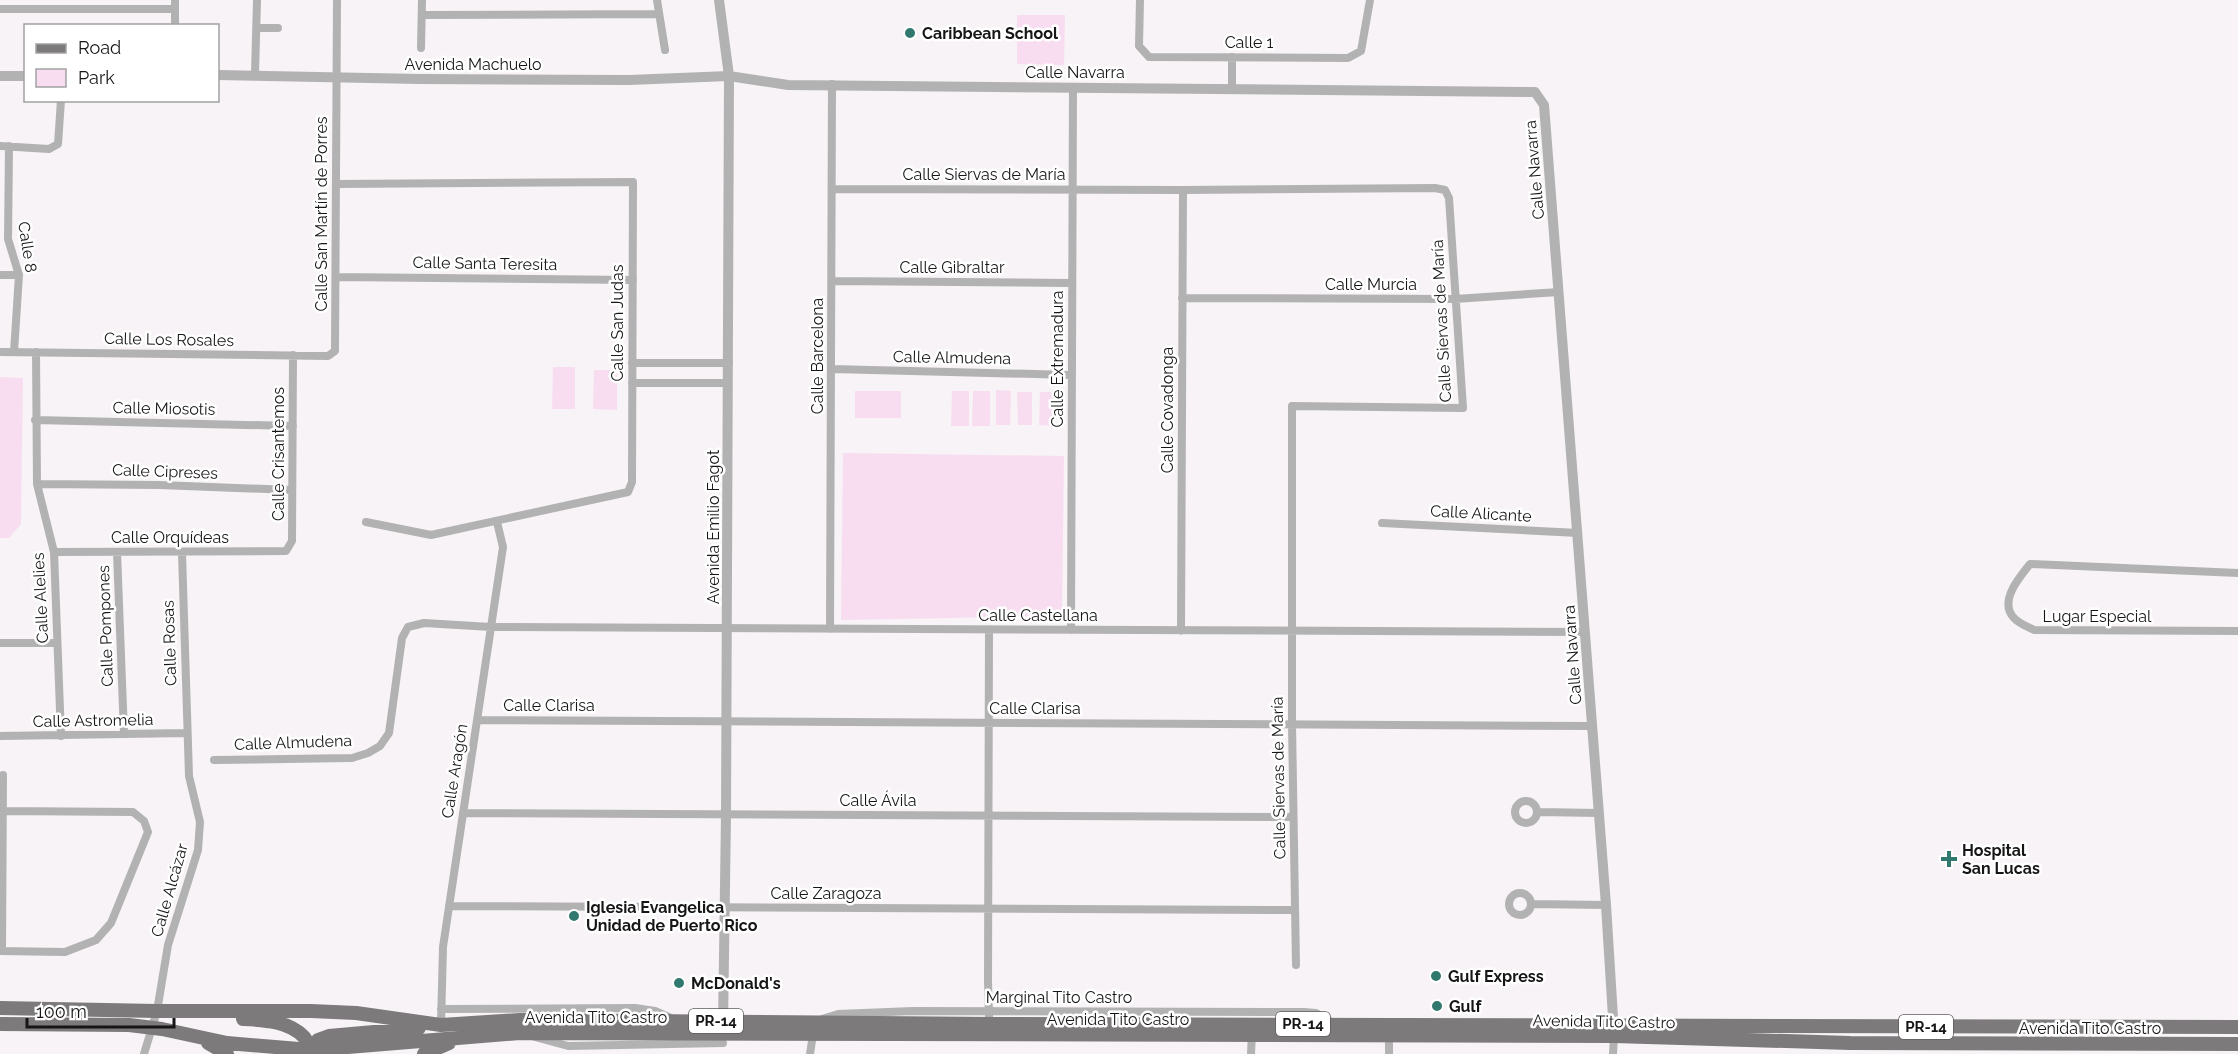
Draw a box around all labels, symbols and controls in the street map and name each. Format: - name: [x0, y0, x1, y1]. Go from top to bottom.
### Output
- legend: [24, 24, 219, 102]
- place label: Caribbean School: [922, 24, 1059, 43]
- marker: Caribbean School: [903, 26, 917, 40]
- street label: Calle 1: [1225, 33, 1274, 52]
- text: Road: [78, 37, 121, 58]
- street label: Avenida Machuelo: [404, 55, 542, 74]
- street label: Calle Navarra: [1025, 63, 1125, 82]
- text: Park: [78, 67, 115, 88]
- street label: Calle San Martín de Porres: [312, 116, 331, 312]
- street label: Calle Navarra: [1521, 120, 1548, 220]
- street label: Calle Siervas de María: [903, 165, 1065, 184]
- street label: Calle 8: [14, 220, 41, 274]
- street label: Calle Siervas de María: [1428, 239, 1455, 403]
- street label: Calle Santa Teresita: [413, 253, 557, 274]
- street label: Calle Gibraltar: [899, 258, 1005, 277]
- street label: Calle San Judas: [608, 264, 627, 381]
- street label: Calle Murcia: [1325, 275, 1417, 294]
- street label: Calle Extremadura: [1048, 291, 1067, 427]
- street label: Calle Barcelona: [808, 298, 827, 414]
- street label: Calle Los Rosales: [104, 329, 234, 350]
- street label: Calle Almudena: [893, 347, 1011, 368]
- street label: Calle Covadonga: [1158, 347, 1177, 473]
- street label: Calle Crisantemos: [269, 387, 288, 521]
- street label: Calle Miosotis: [113, 398, 216, 419]
- street label: Avenida Emilio Fagot: [704, 449, 723, 604]
- street label: Calle Cipreses: [112, 460, 218, 483]
- street label: Calle Alicante: [1430, 501, 1532, 526]
- street label: Calle Orquídeas: [111, 528, 229, 547]
- street label: Calle Alelies: [29, 552, 52, 644]
- street label: Calle Pompones: [94, 565, 117, 687]
- street label: Calle Rosas: [158, 600, 180, 686]
- street label: Calle Navarra: [1560, 605, 1585, 705]
- street label: Calle Castellana: [978, 606, 1098, 625]
- street label: Lugar Especial: [2043, 607, 2152, 626]
- street label: Calle Clarisa: [503, 696, 595, 715]
- street label: Calle Siervas de María: [1268, 696, 1289, 860]
- street label: Calle Clarisa: [989, 699, 1081, 718]
- street label: Calle Astromelia: [33, 710, 154, 731]
- street label: Calle Aragón: [438, 723, 471, 820]
- street label: Calle Almudena: [234, 731, 352, 754]
- street label: Calle Ávila: [840, 790, 916, 810]
- street label: Calle Alcázar: [147, 841, 192, 939]
- place label: Hospital San Lucas: [1962, 841, 2040, 878]
- marker: Hospital San Lucas: [1940, 850, 1958, 868]
- street label: Calle Zaragoza: [771, 884, 881, 903]
- place label: Iglesia Evangelica Unidad de Puerto Rico: [586, 898, 758, 935]
- marker: Iglesia Evangelica Unidad de Puerto Rico: [567, 909, 581, 923]
- place label: Gulf Express: [1448, 967, 1544, 986]
- marker: Gulf Express: [1429, 969, 1443, 983]
- place label: McDonald's: [691, 974, 781, 993]
- marker: McDonald's: [672, 976, 686, 990]
- street label: Marginal Tito Castro: [986, 988, 1132, 1007]
- scale bar: [27, 991, 174, 1029]
- place label: Gulf: [1449, 997, 1482, 1016]
- marker: Gulf: [1430, 999, 1444, 1013]
- text: 100 m: [36, 1001, 87, 1022]
- street label: Avenida Tito Castro: [525, 1008, 667, 1027]
- road number: PR-14: [689, 1009, 743, 1033]
- street label: Avenida Tito Castro: [1047, 1010, 1189, 1029]
- street label: Avenida Tito Castro: [1532, 1011, 1676, 1032]
- road number: PR-14: [1276, 1012, 1330, 1036]
- road number: PR-14: [1899, 1015, 1953, 1039]
- street label: Avenida Tito Castro: [2019, 1019, 2161, 1038]

